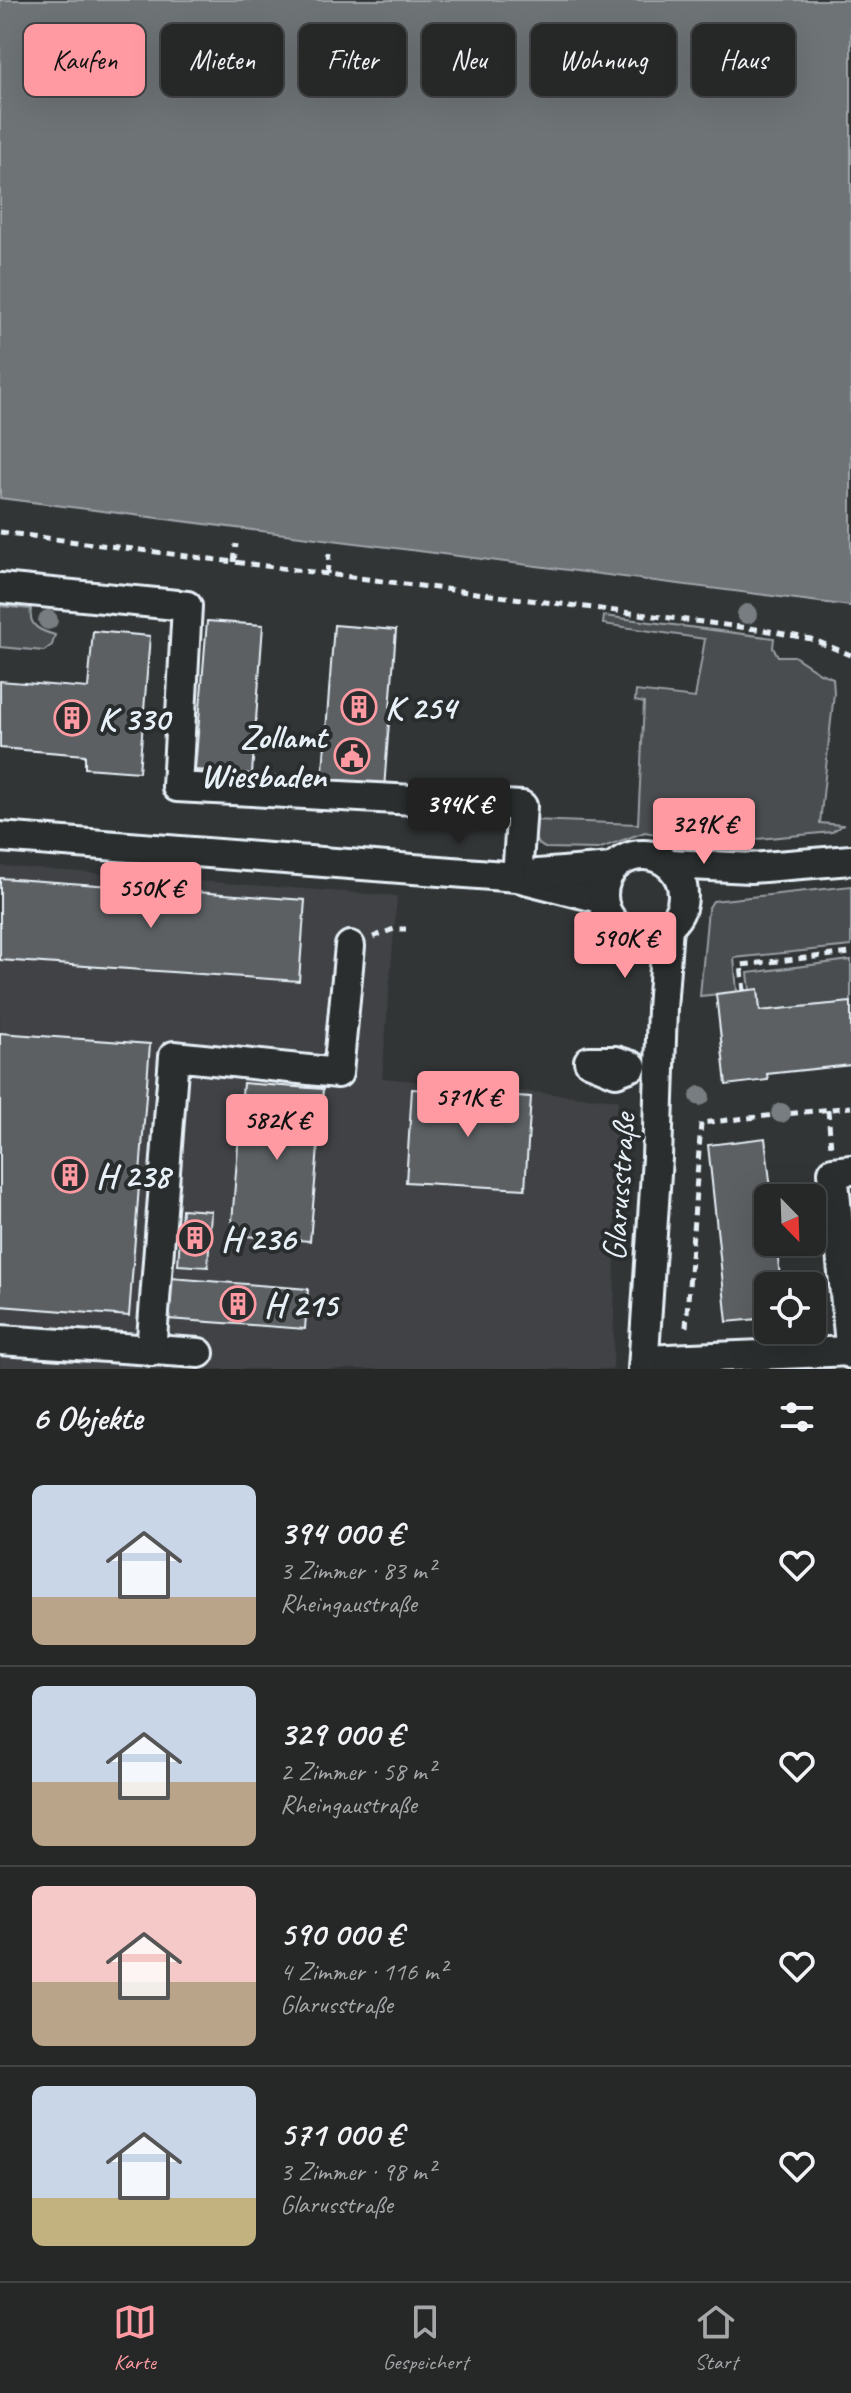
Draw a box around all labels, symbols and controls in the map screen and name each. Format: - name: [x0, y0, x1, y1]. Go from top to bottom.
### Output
- chip: Kaufen: [24, 24, 145, 96]
- chip: Mieten: [161, 24, 283, 96]
- chip: Filter: [299, 24, 406, 96]
- chip: Neu: [422, 24, 515, 96]
- chip: Wohnung: [531, 24, 676, 96]
- chip: Haus: [692, 24, 795, 96]
- place label: K 254: [385, 686, 460, 729]
- building icon: K 254: [340, 688, 378, 726]
- place label: K 330: [98, 697, 173, 740]
- building icon: K 330: [53, 699, 91, 737]
- place label: Zollamt Wiesbaden: [201, 715, 330, 797]
- public building icon: Zollamt Wiesbaden: [333, 737, 371, 775]
- pin: 394K €: [394, 778, 524, 846]
- text: 394K €: [426, 787, 492, 820]
- pin: 329K €: [639, 798, 769, 866]
- text: 329K €: [671, 807, 737, 840]
- pin: 550K €: [86, 862, 216, 930]
- text: 550K €: [118, 871, 184, 904]
- pin: 590K €: [560, 912, 690, 980]
- text: 590K €: [592, 921, 658, 954]
- pin: 571K €: [403, 1071, 533, 1139]
- text: 571K €: [435, 1080, 501, 1113]
- pin: 582K €: [212, 1094, 342, 1162]
- text: 582K €: [244, 1103, 310, 1136]
- street label: Glarusstraße: [592, 1109, 645, 1262]
- place label: H 238: [96, 1154, 173, 1197]
- building icon: H 238: [51, 1156, 89, 1194]
- north arrow: [754, 1184, 826, 1256]
- map controls: [754, 1184, 826, 1344]
- place label: H 236: [221, 1217, 297, 1260]
- building icon: H 236: [176, 1219, 214, 1257]
- button: locate: [754, 1272, 826, 1344]
- place label: H 215: [264, 1283, 340, 1326]
- building icon: H 215: [219, 1285, 257, 1323]
- icon: filters: [775, 1395, 819, 1439]
- text: 6 Objekte: [32, 1396, 142, 1439]
- text: 394 000 €: [280, 1511, 403, 1554]
- icon: home: [96, 1517, 192, 1613]
- icon: heart: [775, 1543, 819, 1587]
- text: 3 Zimmer · 83 m²: [280, 1554, 435, 1587]
- text: Rheingaustraße: [280, 1587, 417, 1620]
- text: 329 000 €: [280, 1712, 403, 1755]
- icon: home: [96, 1718, 192, 1814]
- icon: heart: [775, 1744, 819, 1788]
- text: 2 Zimmer · 58 m²: [280, 1755, 435, 1788]
- text: Rheingaustraße: [280, 1788, 417, 1821]
- text: 590 000 €: [280, 1912, 403, 1955]
- icon: home: [96, 1918, 192, 2014]
- icon: heart: [775, 1944, 819, 1988]
- text: 4 Zimmer · 116 m²: [280, 1955, 446, 1988]
- text: Glarusstraße: [280, 1988, 393, 2021]
- text: 571 000 €: [280, 2112, 403, 2155]
- icon: home: [96, 2118, 192, 2214]
- icon: heart: [775, 2144, 819, 2188]
- text: 3 Zimmer · 98 m²: [280, 2155, 435, 2188]
- text: Glarusstraße: [280, 2188, 393, 2221]
- tab: Karte: [113, 2300, 157, 2376]
- tab: Gespeichert: [383, 2300, 468, 2376]
- tab: Start: [694, 2300, 738, 2376]

